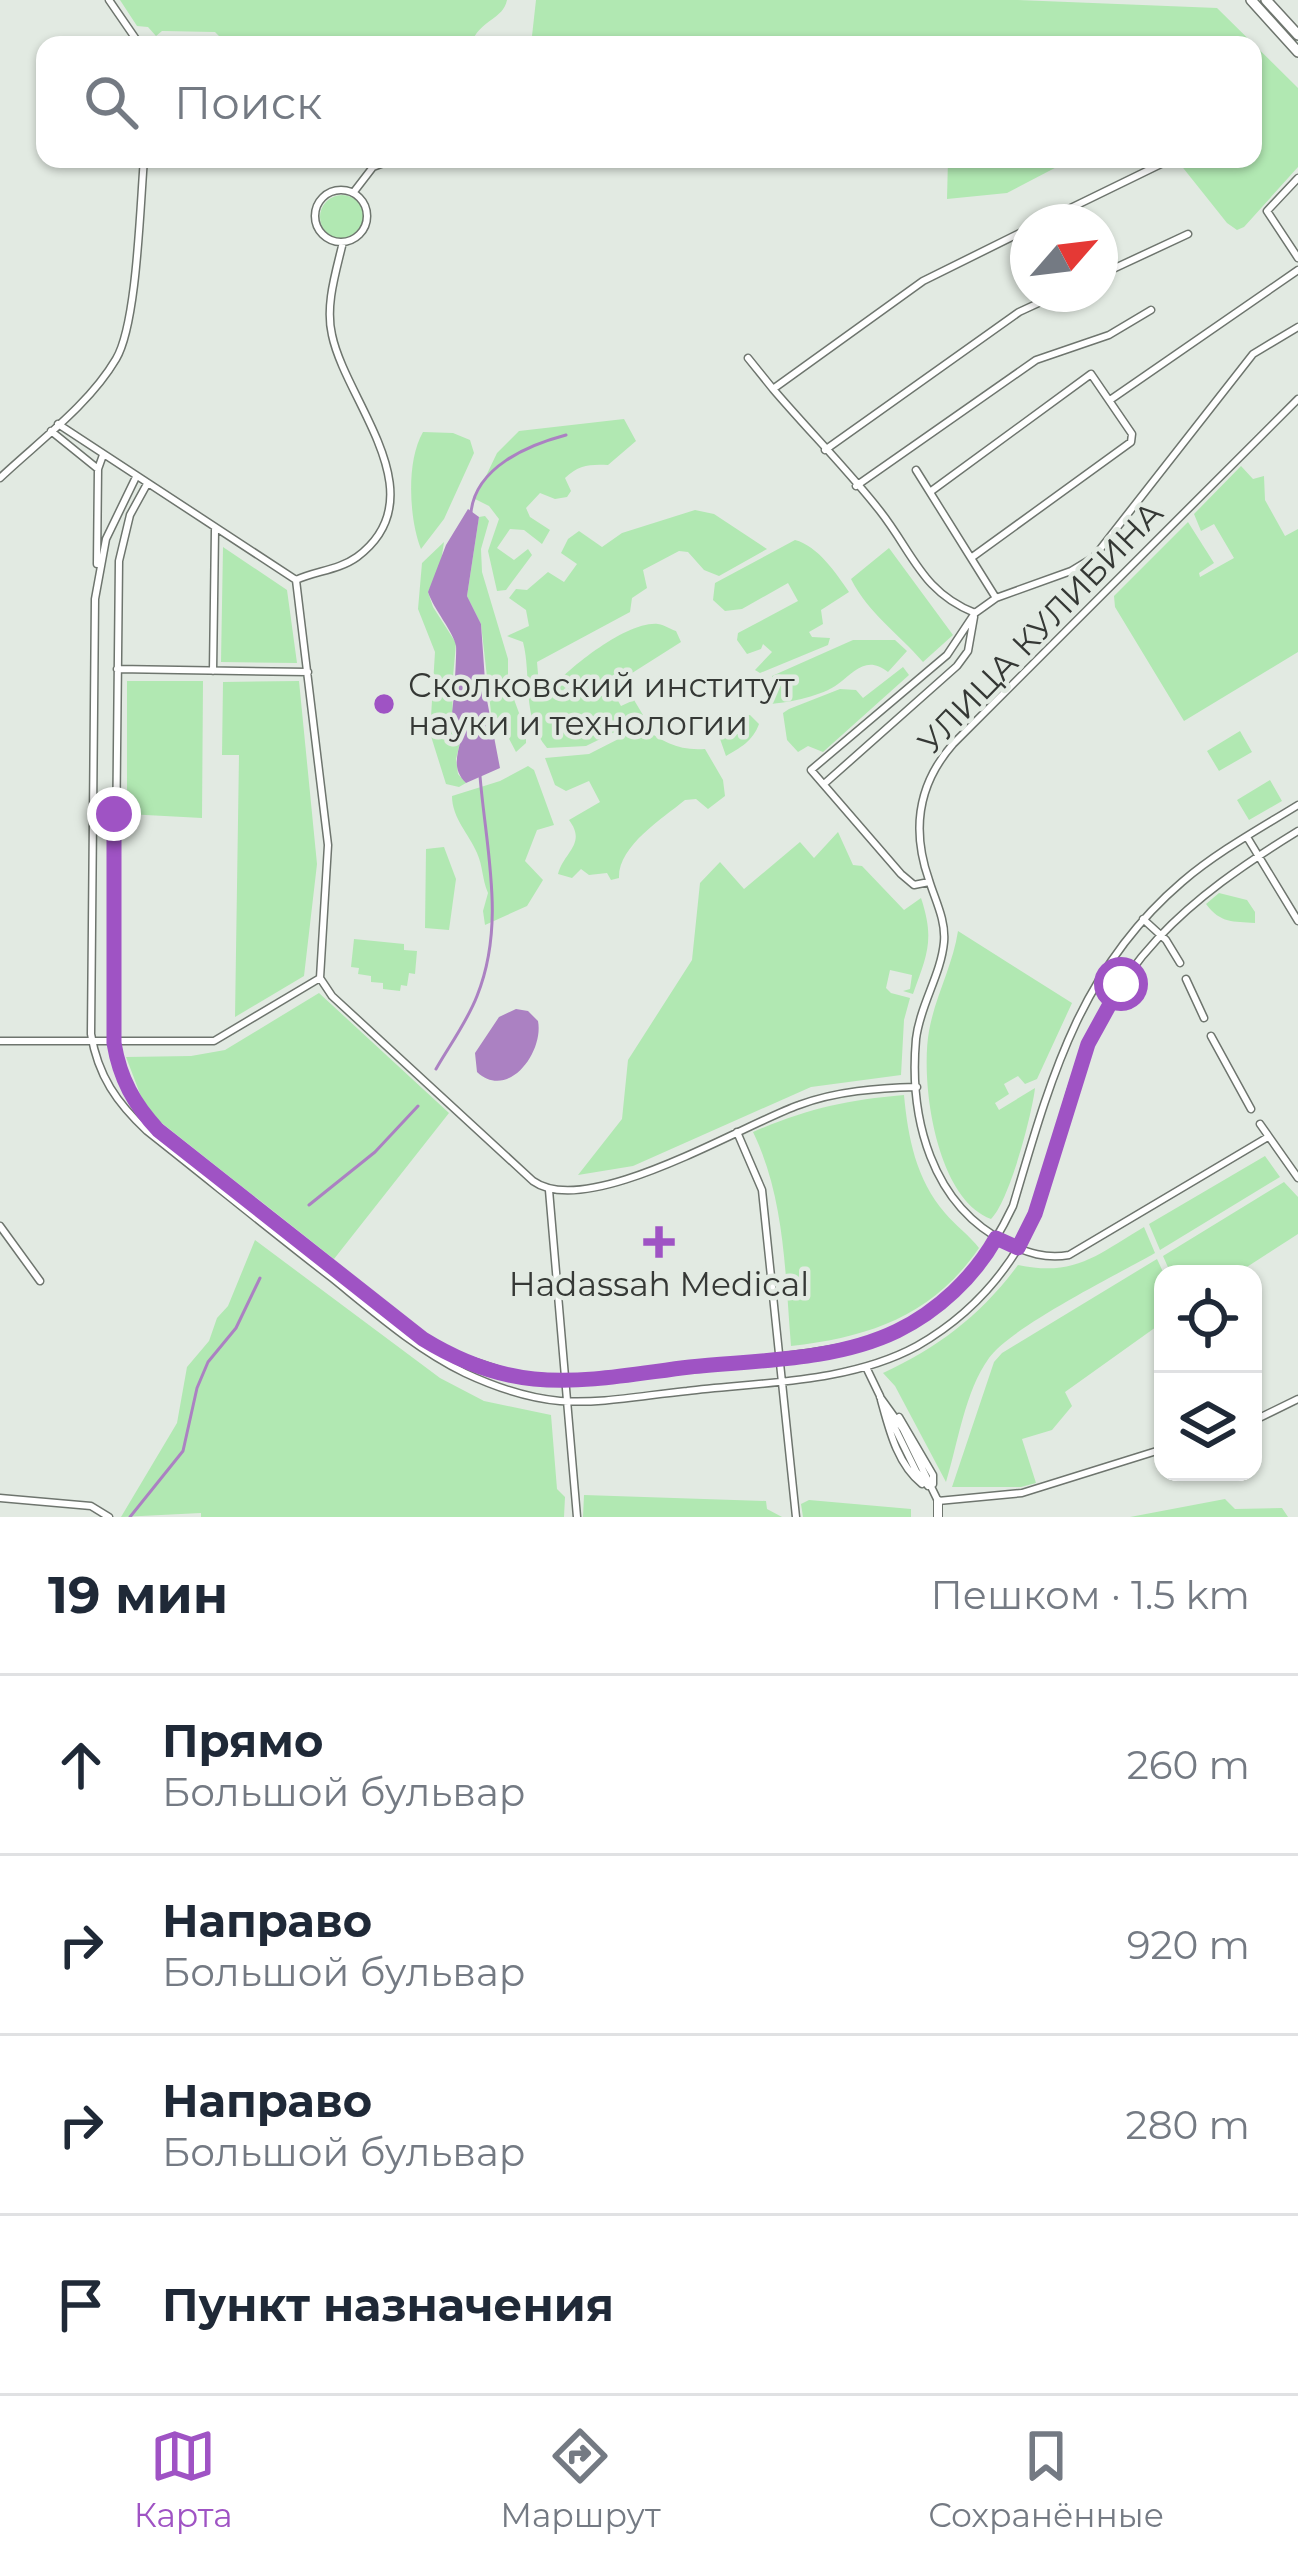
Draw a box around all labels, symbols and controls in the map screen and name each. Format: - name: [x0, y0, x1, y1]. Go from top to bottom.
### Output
- search box: [36, 36, 1262, 168]
- icon: search: [78, 69, 144, 135]
- text: Поиск: [174, 75, 322, 130]
- north arrow: [1010, 204, 1118, 312]
- street label: УЛИЦА КУЛИБИНА: [909, 492, 1171, 761]
- place label: Сколковский институт науки и технологии: [408, 665, 795, 743]
- marker: Сколковский институт науки и технологии: [371, 691, 397, 717]
- route end: [87, 787, 141, 841]
- route start: [1094, 957, 1148, 1011]
- marker: Hadassah Medical: [643, 1226, 675, 1258]
- place label: Hadassah Medical: [509, 1264, 809, 1304]
- map controls: [1154, 1265, 1262, 1481]
- button: locate: [1154, 1265, 1262, 1373]
- button: layers: [1154, 1373, 1262, 1481]
- text: 19 мин: [48, 1564, 228, 1626]
- text: Пешком · 1.5 km: [931, 1571, 1250, 1619]
- text: Прямо: [162, 1713, 323, 1768]
- icon: ahead: [48, 1732, 114, 1798]
- text: 260 m: [1127, 1741, 1250, 1789]
- text: Большой бульвар: [162, 1768, 525, 1816]
- text: Направо: [162, 1893, 372, 1948]
- icon: right: [48, 1912, 114, 1978]
- text: 920 m: [1127, 1921, 1250, 1969]
- text: Большой бульвар: [162, 1948, 525, 1996]
- text: Направо: [162, 2073, 372, 2128]
- icon: right: [48, 2092, 114, 2158]
- text: 280 m: [1126, 2101, 1250, 2149]
- text: Большой бульвар: [162, 2128, 525, 2176]
- icon: arrive: [48, 2272, 114, 2338]
- text: Пункт назначения: [162, 2277, 614, 2332]
- tab: Карта: [134, 2423, 233, 2535]
- tab: Маршрут: [500, 2423, 661, 2535]
- tab: Сохранённые: [928, 2423, 1164, 2535]

